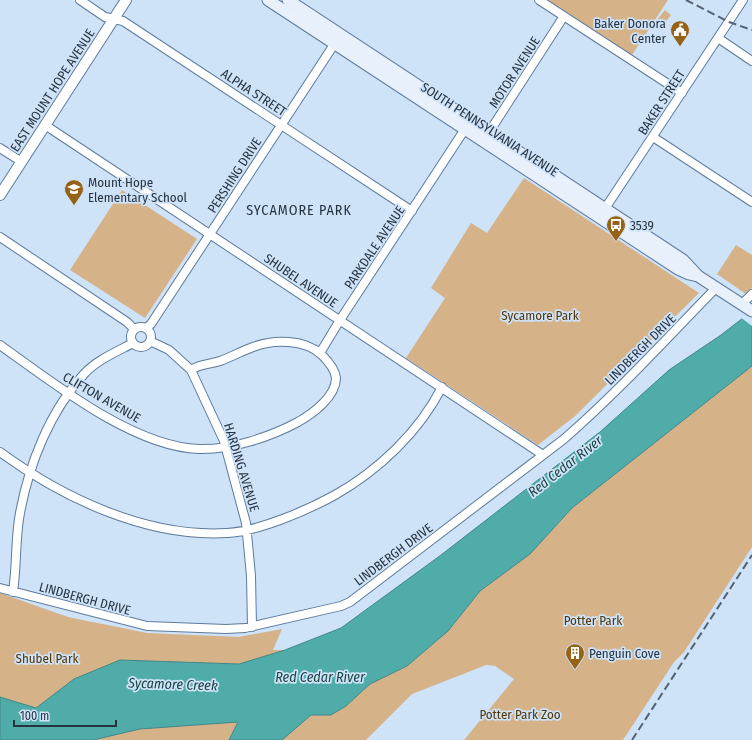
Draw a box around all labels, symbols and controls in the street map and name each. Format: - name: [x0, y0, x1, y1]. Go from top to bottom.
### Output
- place label: Baker Donora Center: [594, 16, 666, 46]
- public building icon: Baker Donora Center: [669, 19, 691, 47]
- street label: EAST MOUNT HOPE AVENUE: [7, 26, 98, 154]
- street label: MOTOR AVENUE: [486, 34, 543, 111]
- street label: ALPHA STREET: [218, 66, 289, 119]
- street label: BAKER STREET: [635, 67, 688, 138]
- street label: SOUTH PENNSYLVANIA AVENUE: [418, 79, 561, 180]
- street label: PERSHING DRIVE: [204, 135, 264, 216]
- place label: Mount Hope Elementary School: [88, 175, 188, 205]
- school or university icon: Mount Hope Elementary School: [63, 178, 85, 206]
- district label: SYCAMORE PARK: [246, 202, 352, 219]
- street label: PARKDALE AVENUE: [341, 203, 408, 292]
- bus stop icon: 3539: [605, 214, 627, 242]
- place label: 3539: [630, 218, 654, 233]
- street label: SHUBEL AVENUE: [261, 250, 340, 310]
- park label: Sycamore Park: [501, 308, 580, 323]
- street label: LINDBERGH DRIVE: [602, 311, 679, 388]
- street label: CLIFTON AVENUE: [60, 369, 143, 426]
- street label: HARDING AVENUE: [221, 421, 262, 513]
- water label: Red Cedar River: [525, 431, 607, 501]
- street label: LINDBERGH DRIVE: [351, 520, 435, 589]
- street label: LINDBERGH DRIVE: [38, 579, 132, 618]
- park label: Potter Park: [564, 613, 623, 628]
- building icon: Penguin Cove: [564, 642, 586, 670]
- place label: Penguin Cove: [589, 646, 660, 661]
- park label: Shubel Park: [15, 651, 79, 666]
- water label: Red Cedar River: [275, 669, 366, 686]
- water label: Sycamore Creek: [127, 674, 218, 695]
- scale bar: [14, 702, 116, 728]
- park label: Potter Park Zoo: [479, 707, 561, 722]
- text: 100 m: [20, 709, 49, 723]

